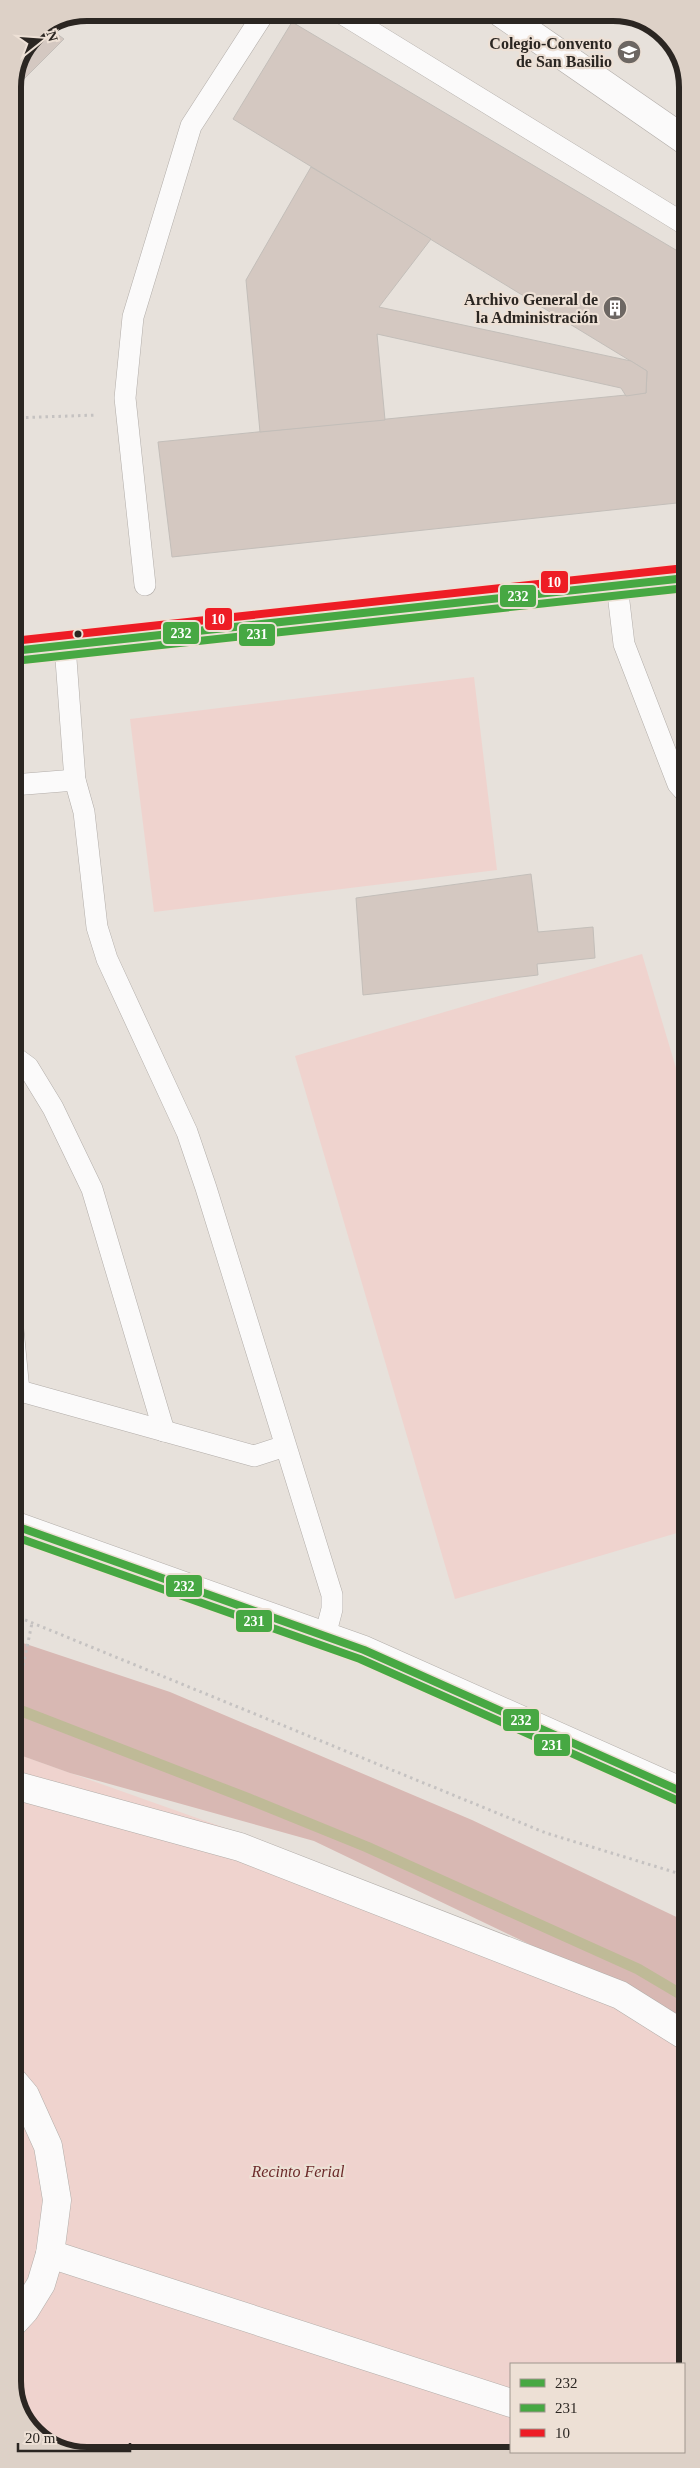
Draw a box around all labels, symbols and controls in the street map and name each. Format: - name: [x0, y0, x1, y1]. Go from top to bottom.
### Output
- north arrow: [15, 15, 65, 65]
- text: N: [43, 29, 61, 43]
- place label: Colegio-Convento de San Basilio: [489, 35, 612, 70]
- school or university icon: Colegio-Convento de San Basilio: [616, 39, 642, 65]
- place label: Archivo General de la Administración: [464, 291, 598, 326]
- building icon: Archivo General de la Administración: [602, 295, 628, 321]
- line badge: 10: [540, 570, 569, 594]
- text: 10: [547, 575, 561, 590]
- line badge: 232: [499, 584, 537, 608]
- text: 232: [508, 589, 529, 604]
- line badge: 10: [204, 607, 233, 631]
- text: 10: [211, 612, 225, 627]
- line badge: 232: [162, 621, 200, 645]
- line badge: 231: [238, 623, 276, 647]
- text: 232: [171, 626, 192, 641]
- text: 231: [247, 627, 268, 642]
- unlabelled marker: [73, 629, 83, 639]
- line badge: 232: [165, 1574, 203, 1598]
- text: 232: [174, 1579, 195, 1594]
- line badge: 231: [235, 1609, 273, 1633]
- text: 231: [244, 1614, 265, 1629]
- line badge: 232: [502, 1708, 540, 1732]
- text: 232: [511, 1713, 532, 1728]
- line badge: 231: [533, 1733, 571, 1757]
- text: 231: [542, 1738, 563, 1753]
- park label: Recinto Ferial: [251, 2163, 345, 2180]
- legend: [510, 2363, 685, 2453]
- text: 232: [555, 2375, 578, 2391]
- text: 231: [555, 2400, 578, 2416]
- scale bar: [18, 2420, 130, 2452]
- text: 10: [555, 2425, 570, 2441]
- text: 20 m: [25, 2430, 56, 2446]

